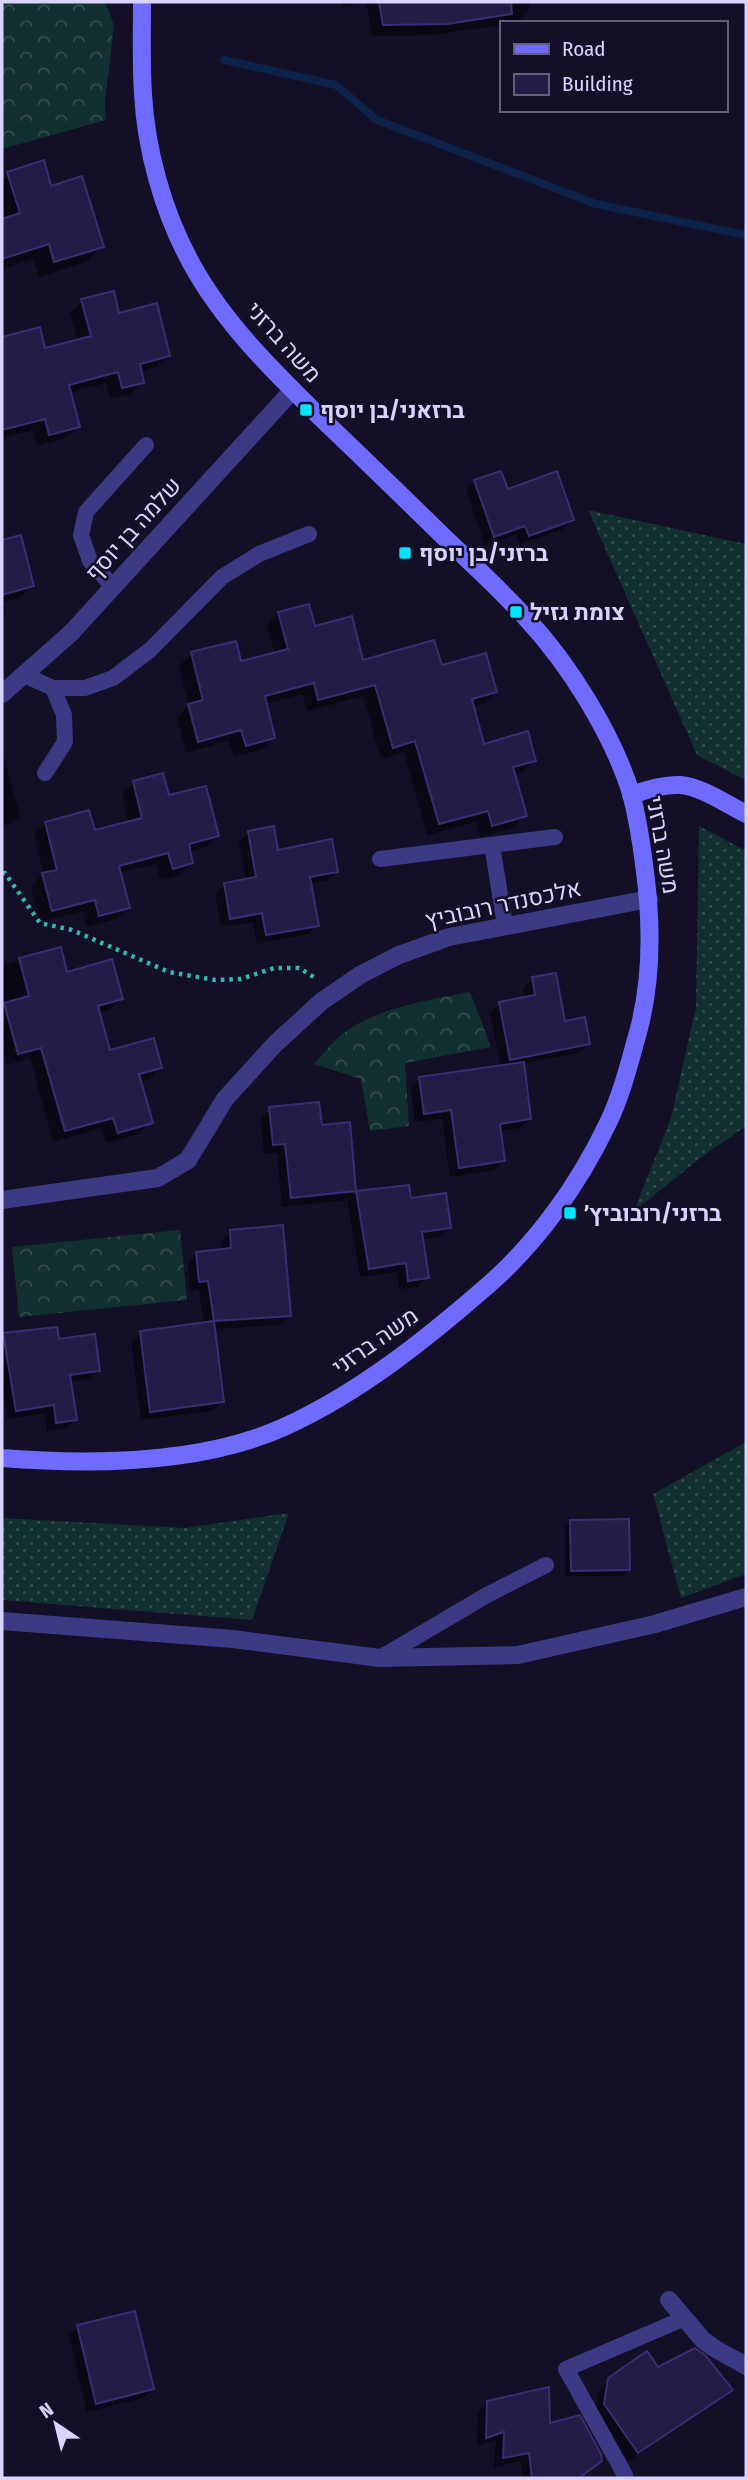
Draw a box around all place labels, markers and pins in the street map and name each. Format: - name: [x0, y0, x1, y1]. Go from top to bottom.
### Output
- place label: ברזאני/בן יוסף: [320, 396, 465, 424]
- marker: ברזאני/בן יוסף: [298, 402, 314, 418]
- place label: ברזני/בן יוסף: [419, 539, 549, 567]
- marker: ברזני/בן יוסף: [397, 545, 413, 561]
- place label: צומת גזיל: [530, 598, 625, 626]
- marker: צומת גזיל: [508, 604, 524, 620]
- place label: ברזני/רובוביץ׳: [584, 1199, 722, 1227]
- marker: ברזני/רובוביץ׳: [562, 1205, 578, 1221]

